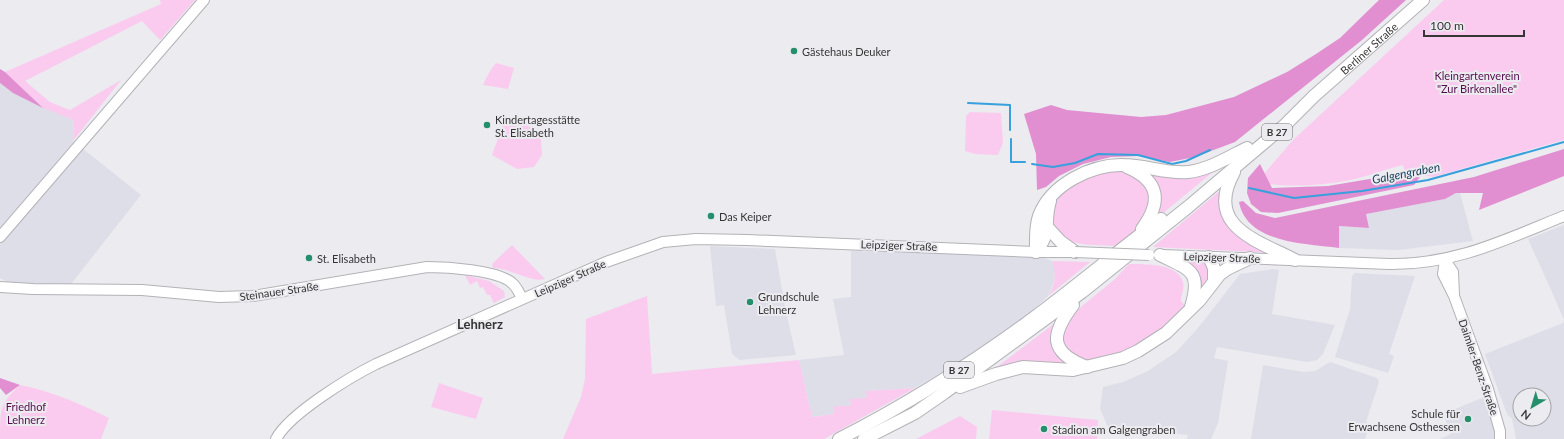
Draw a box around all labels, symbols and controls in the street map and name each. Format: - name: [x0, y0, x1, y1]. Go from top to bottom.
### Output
- scale bar: [1424, 12, 1524, 38]
- text: 100 m: [1430, 18, 1464, 33]
- street label: Berliner Straße: [1337, 19, 1400, 77]
- place label: Gästehaus Deuker: [802, 45, 891, 58]
- marker: Gästehaus Deuker: [789, 46, 799, 56]
- park label: Kleingartenverein "Zur Birkenallee": [1434, 69, 1520, 95]
- place label: Kindertagesstätte St. Elisabeth: [495, 113, 580, 139]
- marker: Kindertagesstätte St. Elisabeth: [482, 120, 492, 130]
- road number: B 27: [1262, 124, 1292, 140]
- water label: Galgengraben: [1371, 159, 1441, 187]
- place label: Das Keiper: [719, 210, 772, 223]
- marker: Das Keiper: [706, 211, 716, 221]
- street label: Leipziger Straße: [860, 237, 938, 253]
- street label: Leipziger Straße: [1183, 249, 1261, 265]
- place label: St. Elisabeth: [317, 252, 376, 265]
- marker: St. Elisabeth: [304, 253, 314, 263]
- street label: Leipziger Straße: [532, 256, 608, 300]
- street label: Steinauer Straße: [239, 279, 319, 303]
- place label: Grundschule Lehnerz: [758, 290, 819, 316]
- marker: Grundschule Lehnerz: [745, 297, 755, 307]
- district label: Lehnerz: [457, 316, 503, 332]
- street label: Daimler-Benz-Straße: [1456, 317, 1502, 417]
- road number: B 27: [944, 362, 974, 378]
- north arrow: [1512, 387, 1552, 427]
- park label: Friedhof Lehnerz: [6, 400, 46, 426]
- place label: Schule für Erwachsene Osthessen: [1348, 407, 1460, 433]
- text: N: [1518, 408, 1533, 423]
- marker: Schule für Erwachsene Osthessen: [1463, 414, 1473, 424]
- place label: Stadion am Galgengraben: [1052, 423, 1175, 436]
- marker: Stadion am Galgengraben: [1039, 424, 1049, 434]

